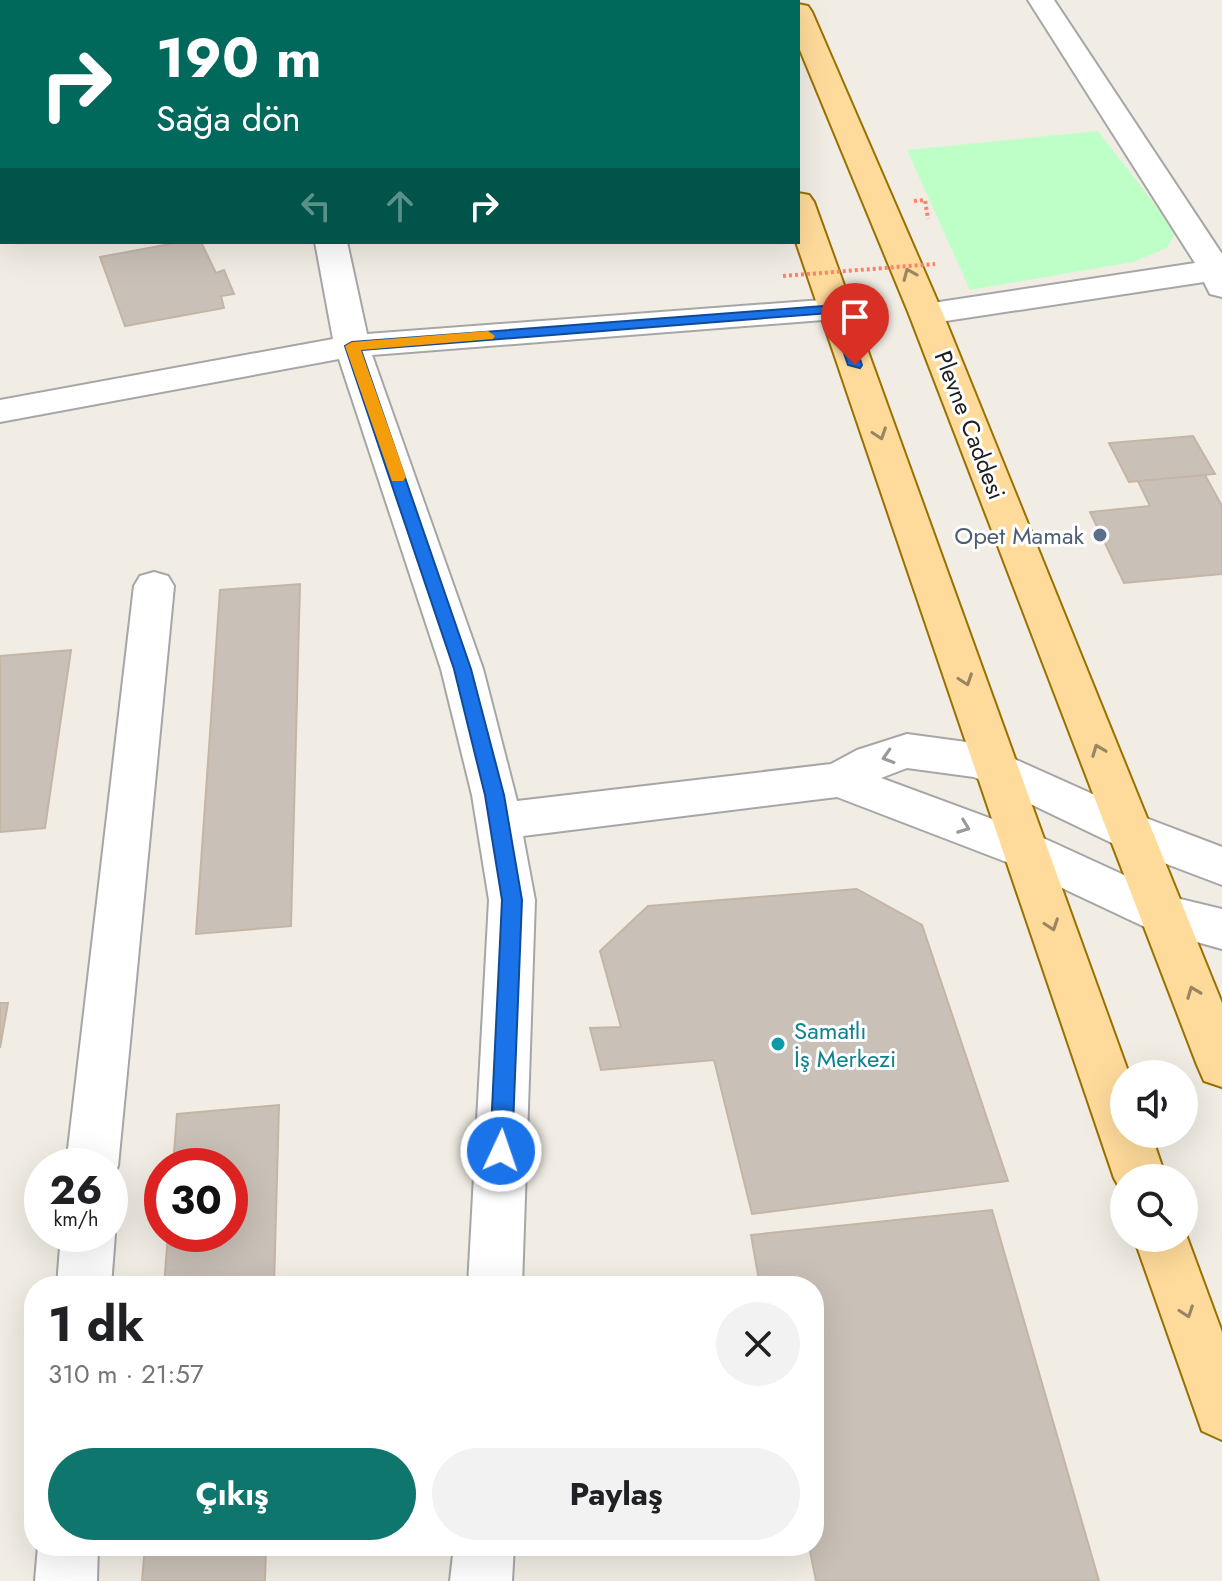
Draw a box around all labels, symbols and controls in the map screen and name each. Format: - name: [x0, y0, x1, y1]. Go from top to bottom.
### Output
- text: 190 m: [156, 17, 322, 98]
- icon: right: [24, 32, 128, 136]
- text: Sağa dön: [156, 92, 301, 144]
- icon: left: [294, 184, 338, 228]
- icon: ahead: [378, 184, 422, 228]
- icon: right: [462, 184, 506, 228]
- one-way arrow: [903, 268, 919, 283]
- pin: [821, 283, 889, 365]
- icon: arrive: [833, 295, 877, 339]
- street label: Plevne Caddesi: [926, 345, 1014, 505]
- one-way arrow: [870, 426, 886, 440]
- place label: Opet Mamak: [954, 518, 1084, 553]
- marker: Opet Mamak: [1091, 526, 1109, 544]
- one-way arrow: [956, 672, 972, 686]
- one-way arrow: [1091, 744, 1108, 758]
- one-way arrow: [881, 748, 895, 764]
- one-way arrow: [956, 817, 970, 834]
- one-way arrow: [1042, 917, 1058, 931]
- one-way arrow: [1186, 986, 1203, 1000]
- place label: Samatlı İş Merkezi: [794, 1013, 896, 1076]
- marker: Samatlı İş Merkezi: [769, 1035, 787, 1053]
- map controls: [1110, 1060, 1198, 1252]
- button: sound: [1110, 1060, 1198, 1148]
- position arrow: [459, 1109, 543, 1193]
- speed limit sign: 30: [144, 1148, 248, 1252]
- text: 26: [50, 1161, 103, 1219]
- button: search: [1110, 1164, 1198, 1252]
- text: km/h: [53, 1205, 99, 1234]
- text: 1 dk: [48, 1290, 144, 1359]
- button: close: [716, 1302, 800, 1386]
- one-way arrow: [1177, 1304, 1194, 1318]
- text: 310 m · 21:57: [48, 1355, 204, 1393]
- button: Çıkış: [48, 1448, 416, 1540]
- button: Paylaş: [432, 1448, 800, 1540]

